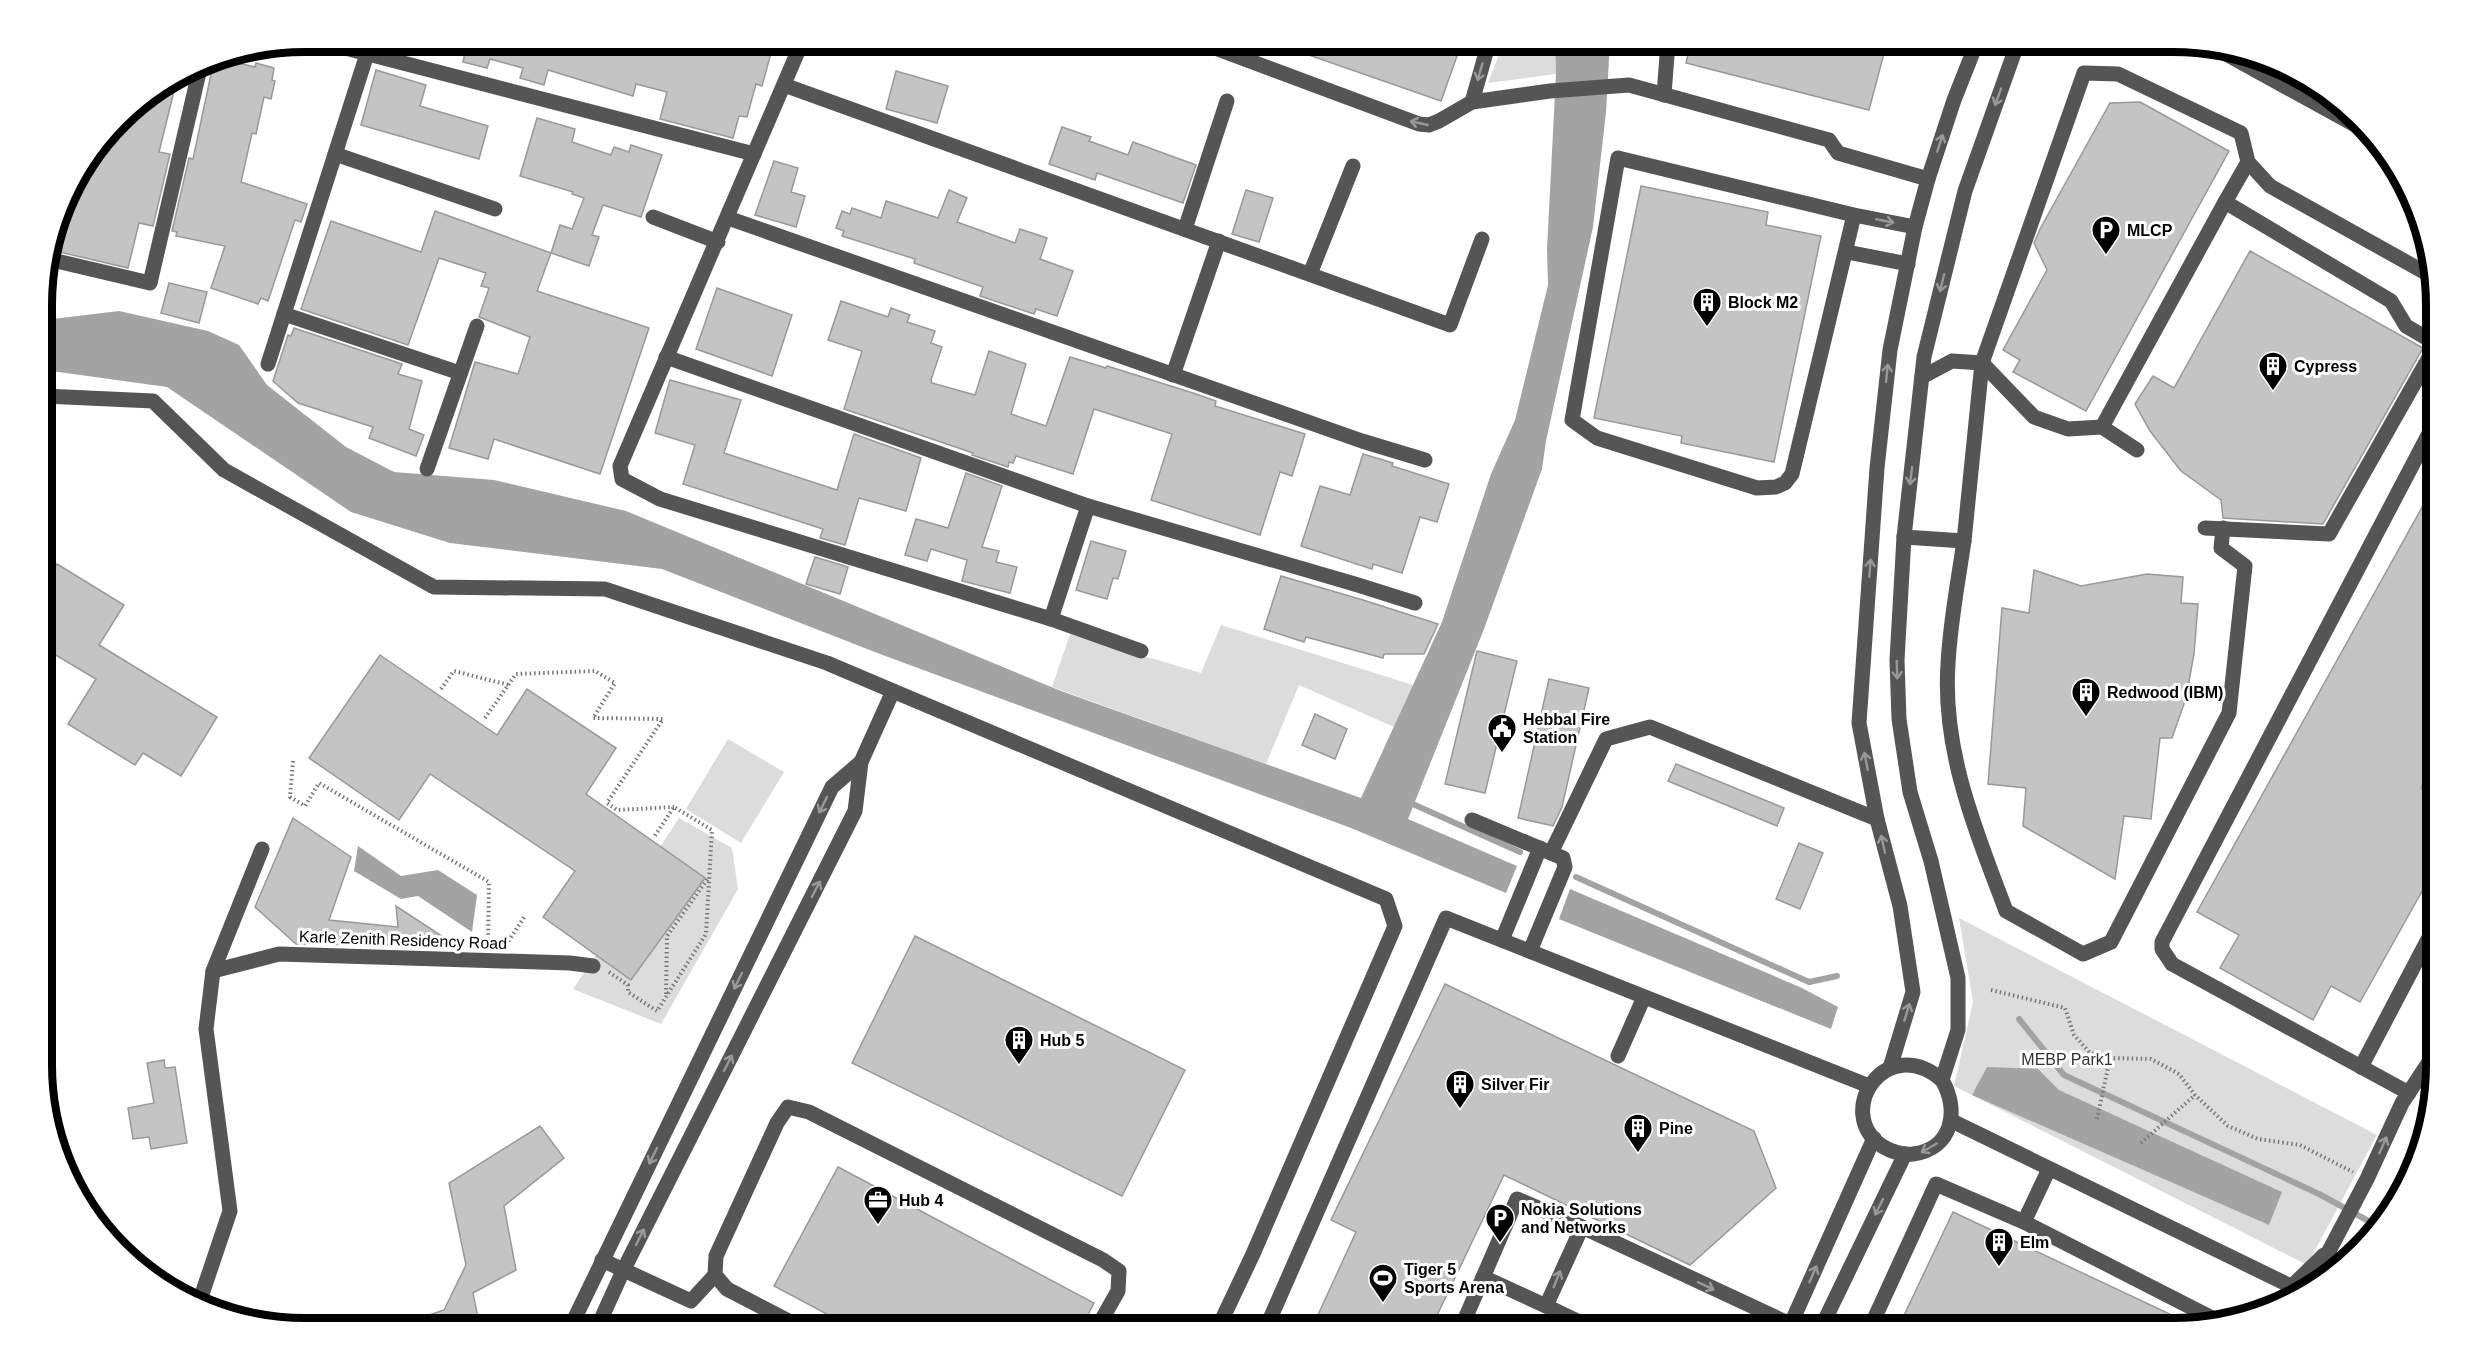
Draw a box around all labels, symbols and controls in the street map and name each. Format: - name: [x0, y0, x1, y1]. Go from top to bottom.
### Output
- one-way arrow: [1474, 62, 1485, 81]
- one-way arrow: [1992, 87, 2003, 106]
- one-way arrow: [1410, 116, 1429, 128]
- one-way arrow: [1935, 134, 1946, 153]
- parking icon: MLCP: [2090, 214, 2122, 256]
- one-way arrow: [1874, 216, 1894, 227]
- place label: MLCP: [2127, 222, 2173, 239]
- one-way arrow: [1936, 274, 1948, 293]
- building icon: Block M2: [1691, 286, 1723, 328]
- place label: Block M2: [1728, 294, 1798, 311]
- building icon: Cypress: [2257, 350, 2289, 392]
- place label: Cypress: [2294, 358, 2357, 375]
- one-way arrow: [1882, 364, 1893, 384]
- one-way arrow: [1905, 465, 1916, 485]
- one-way arrow: [1865, 558, 1876, 578]
- one-way arrow: [1892, 659, 1903, 679]
- building icon: Redwood (IBM): [2070, 676, 2102, 718]
- place label: Redwood (IBM): [2107, 684, 2223, 701]
- place label: Hebbal Fire Station: [1523, 711, 1610, 746]
- public building icon: Hebbal Fire Station: [1486, 712, 1518, 754]
- one-way arrow: [1860, 752, 1871, 772]
- one-way arrow: [817, 796, 829, 814]
- one-way arrow: [1877, 835, 1888, 854]
- one-way arrow: [810, 880, 822, 898]
- street label: Karle Zenith Residency Road: [299, 928, 507, 952]
- one-way arrow: [732, 971, 743, 989]
- one-way arrow: [1902, 1003, 1913, 1022]
- building icon: Hub 5: [1003, 1024, 1035, 1066]
- place label: Hub 5: [1040, 1032, 1085, 1049]
- park label: MEBP Park1: [2021, 1051, 2113, 1068]
- one-way arrow: [723, 1055, 734, 1073]
- building icon: Silver Fir: [1444, 1068, 1476, 1110]
- place label: Silver Fir: [1481, 1076, 1549, 1093]
- building icon: Pine: [1622, 1112, 1654, 1154]
- place label: Pine: [1659, 1120, 1693, 1137]
- one-way arrow: [2378, 1136, 2389, 1155]
- one-way arrow: [1921, 1142, 1938, 1154]
- one-way arrow: [646, 1147, 658, 1165]
- office icon: Hub 4: [862, 1184, 894, 1226]
- place label: Hub 4: [899, 1192, 944, 1209]
- one-way arrow: [1873, 1198, 1885, 1216]
- place label: Nokia Solutions and Networks: [1521, 1201, 1642, 1236]
- parking icon: Nokia Solutions and Networks: [1484, 1202, 1516, 1244]
- building icon: Elm: [1983, 1226, 2015, 1268]
- one-way arrow: [635, 1229, 646, 1247]
- place label: Elm: [2020, 1234, 2049, 1251]
- place label: Tiger 5 Sports Arena: [1404, 1261, 1504, 1296]
- sports icon: Tiger 5 Sports Arena: [1367, 1262, 1399, 1304]
- one-way arrow: [1807, 1266, 1819, 1284]
- one-way arrow: [1552, 1271, 1563, 1289]
- one-way arrow: [1696, 1280, 1714, 1292]

